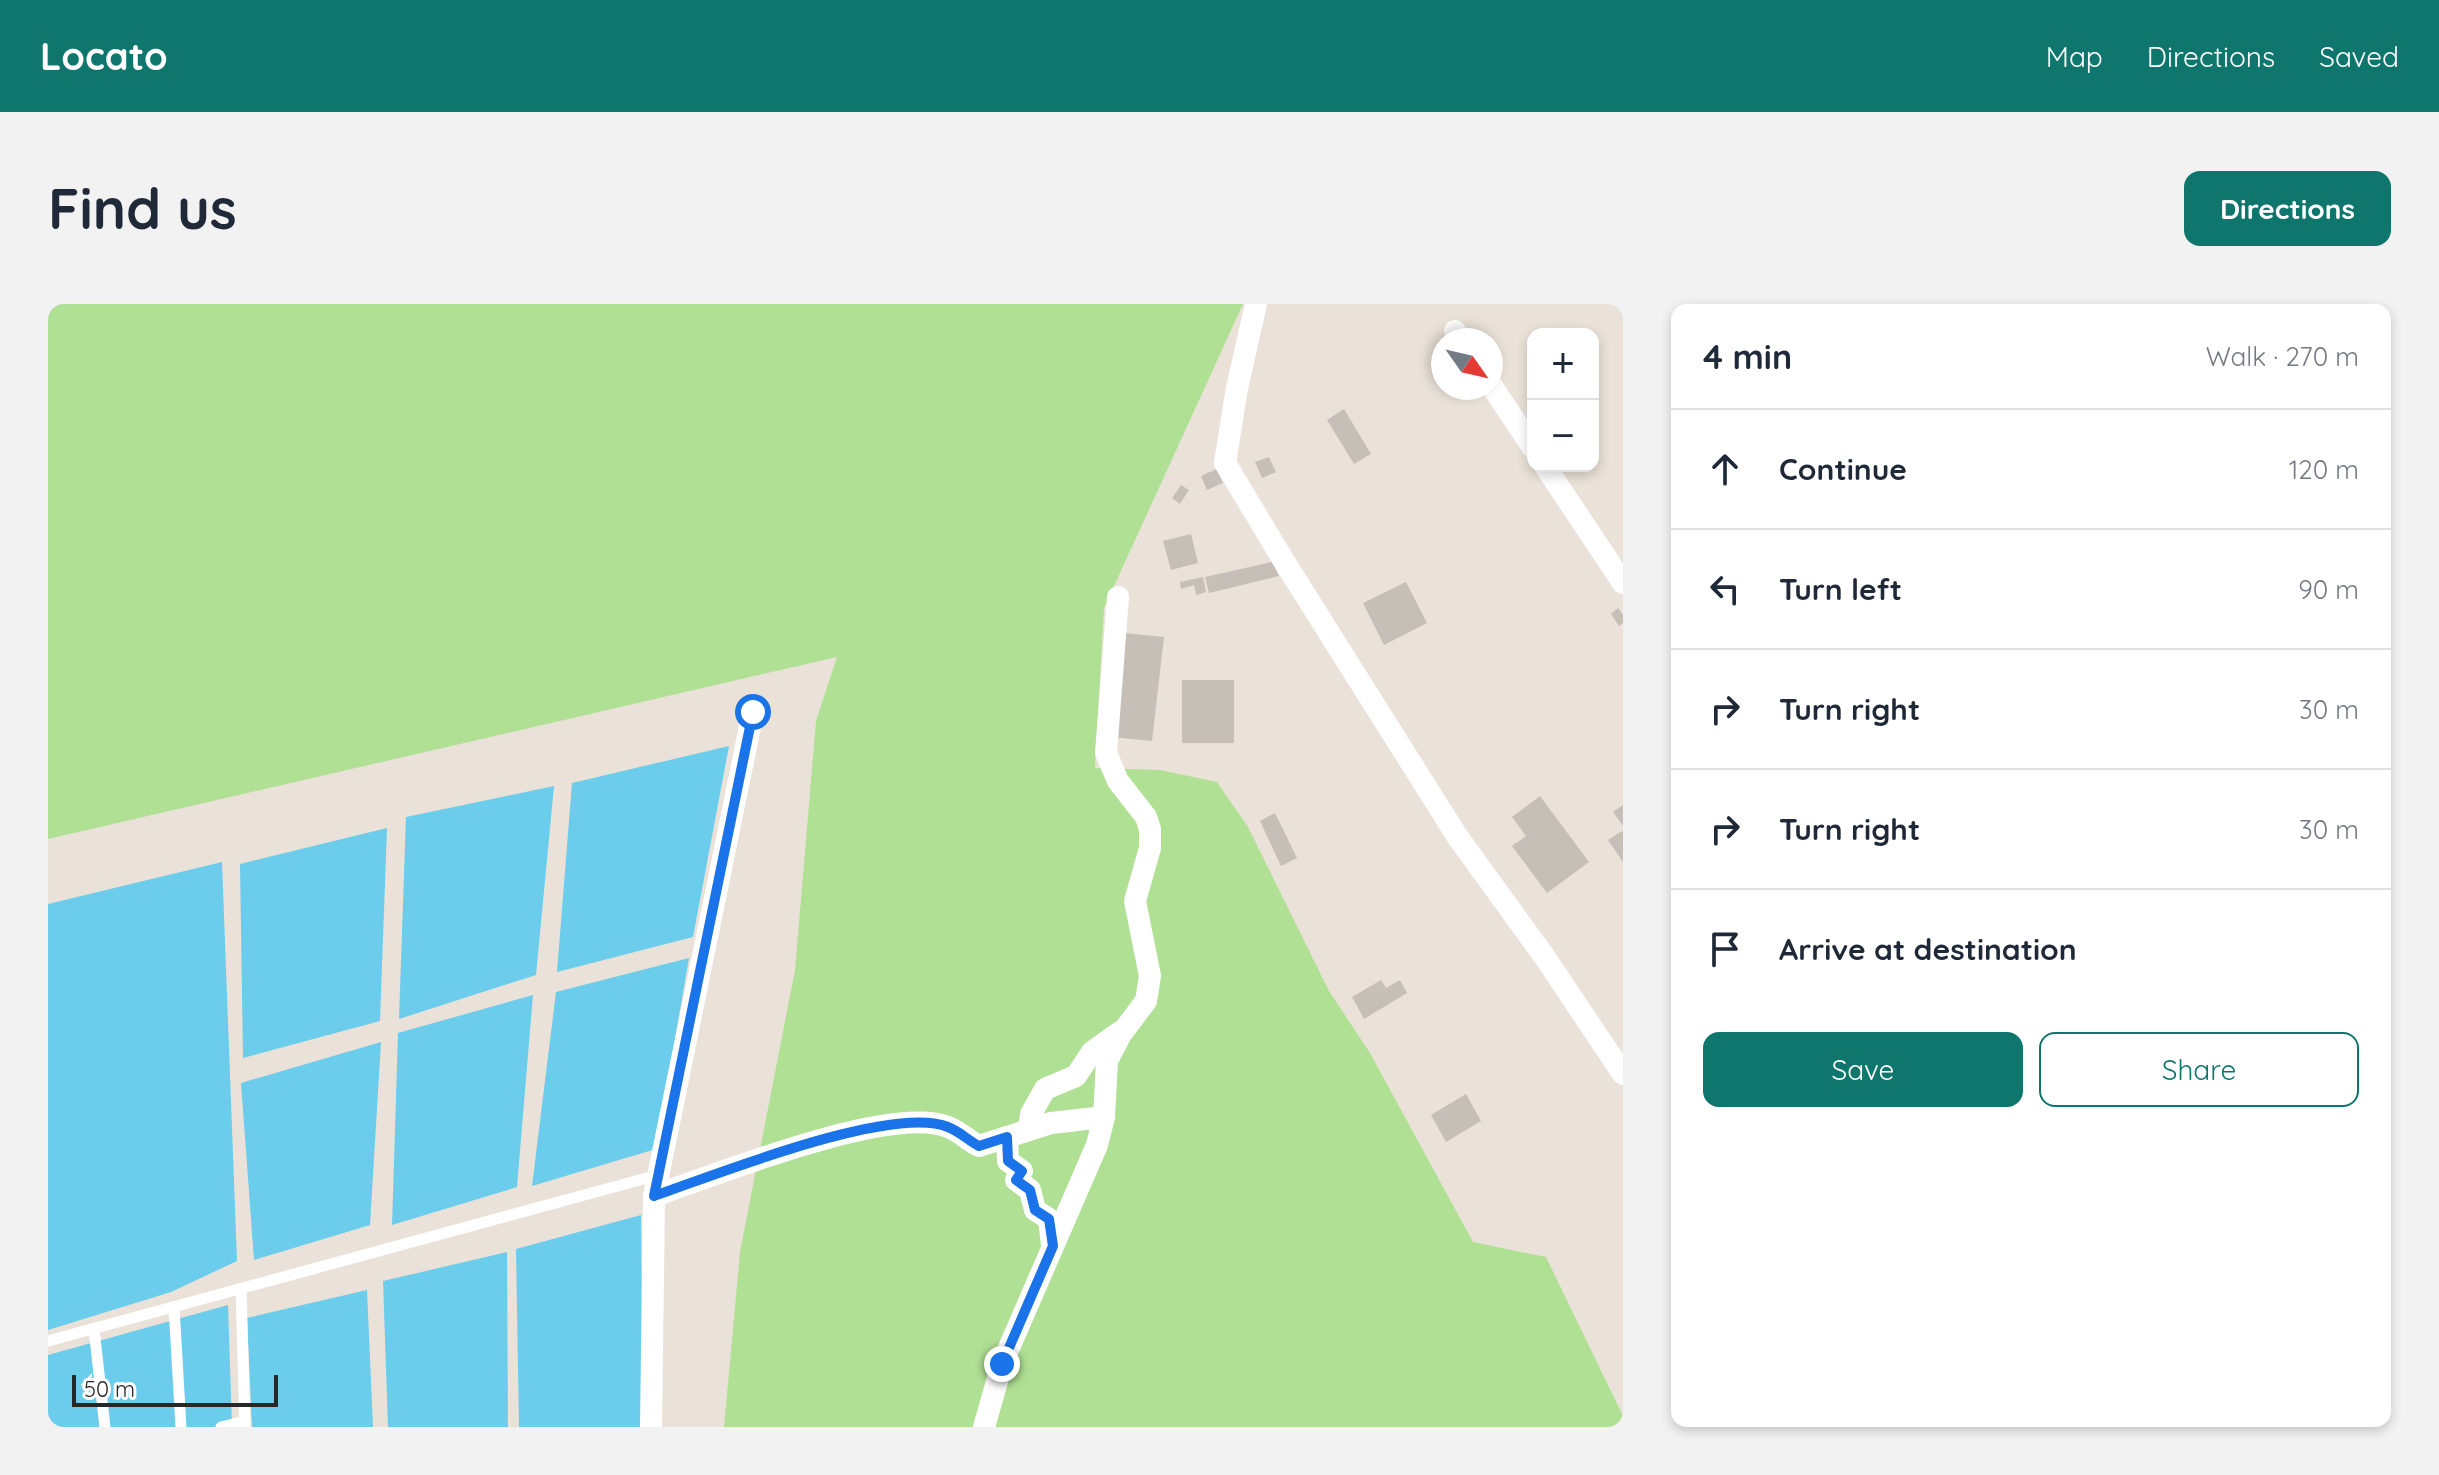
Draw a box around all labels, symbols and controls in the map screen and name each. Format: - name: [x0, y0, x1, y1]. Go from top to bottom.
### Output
- text: Locato: [40, 32, 168, 80]
- text: Map: [2046, 39, 2103, 74]
- text: Directions: [2147, 39, 2275, 74]
- text: Saved: [2319, 39, 2399, 74]
- button: Directions: [2184, 171, 2391, 246]
- text: Find us: [48, 173, 237, 243]
- north arrow: [1431, 328, 1503, 400]
- map controls: [1527, 328, 1599, 472]
- button: +: [1527, 328, 1599, 400]
- text: 4 min: [1703, 335, 1792, 378]
- text: Walk · 270 m: [2206, 340, 2359, 373]
- button: −: [1527, 400, 1599, 472]
- icon: ahead: [1703, 447, 1747, 491]
- text: Continue: [1779, 450, 1907, 488]
- text: 120 m: [2289, 453, 2359, 486]
- icon: left: [1703, 567, 1747, 611]
- text: Turn left: [1779, 570, 1902, 608]
- text: 90 m: [2298, 573, 2359, 606]
- icon: right: [1703, 687, 1747, 731]
- text: Turn right: [1779, 690, 1920, 728]
- text: 30 m: [2299, 693, 2359, 726]
- route start: [735, 694, 771, 730]
- icon: right: [1703, 807, 1747, 851]
- text: Turn right: [1779, 810, 1920, 848]
- text: 30 m: [2299, 813, 2359, 846]
- icon: arrive: [1703, 927, 1747, 971]
- text: Arrive at destination: [1779, 930, 2077, 968]
- button: Save: [1703, 1032, 2023, 1107]
- button: Share: [2039, 1032, 2359, 1107]
- route end: [984, 1346, 1020, 1382]
- scale bar: [72, 1371, 278, 1407]
- text: 50 m: [84, 1375, 135, 1403]

